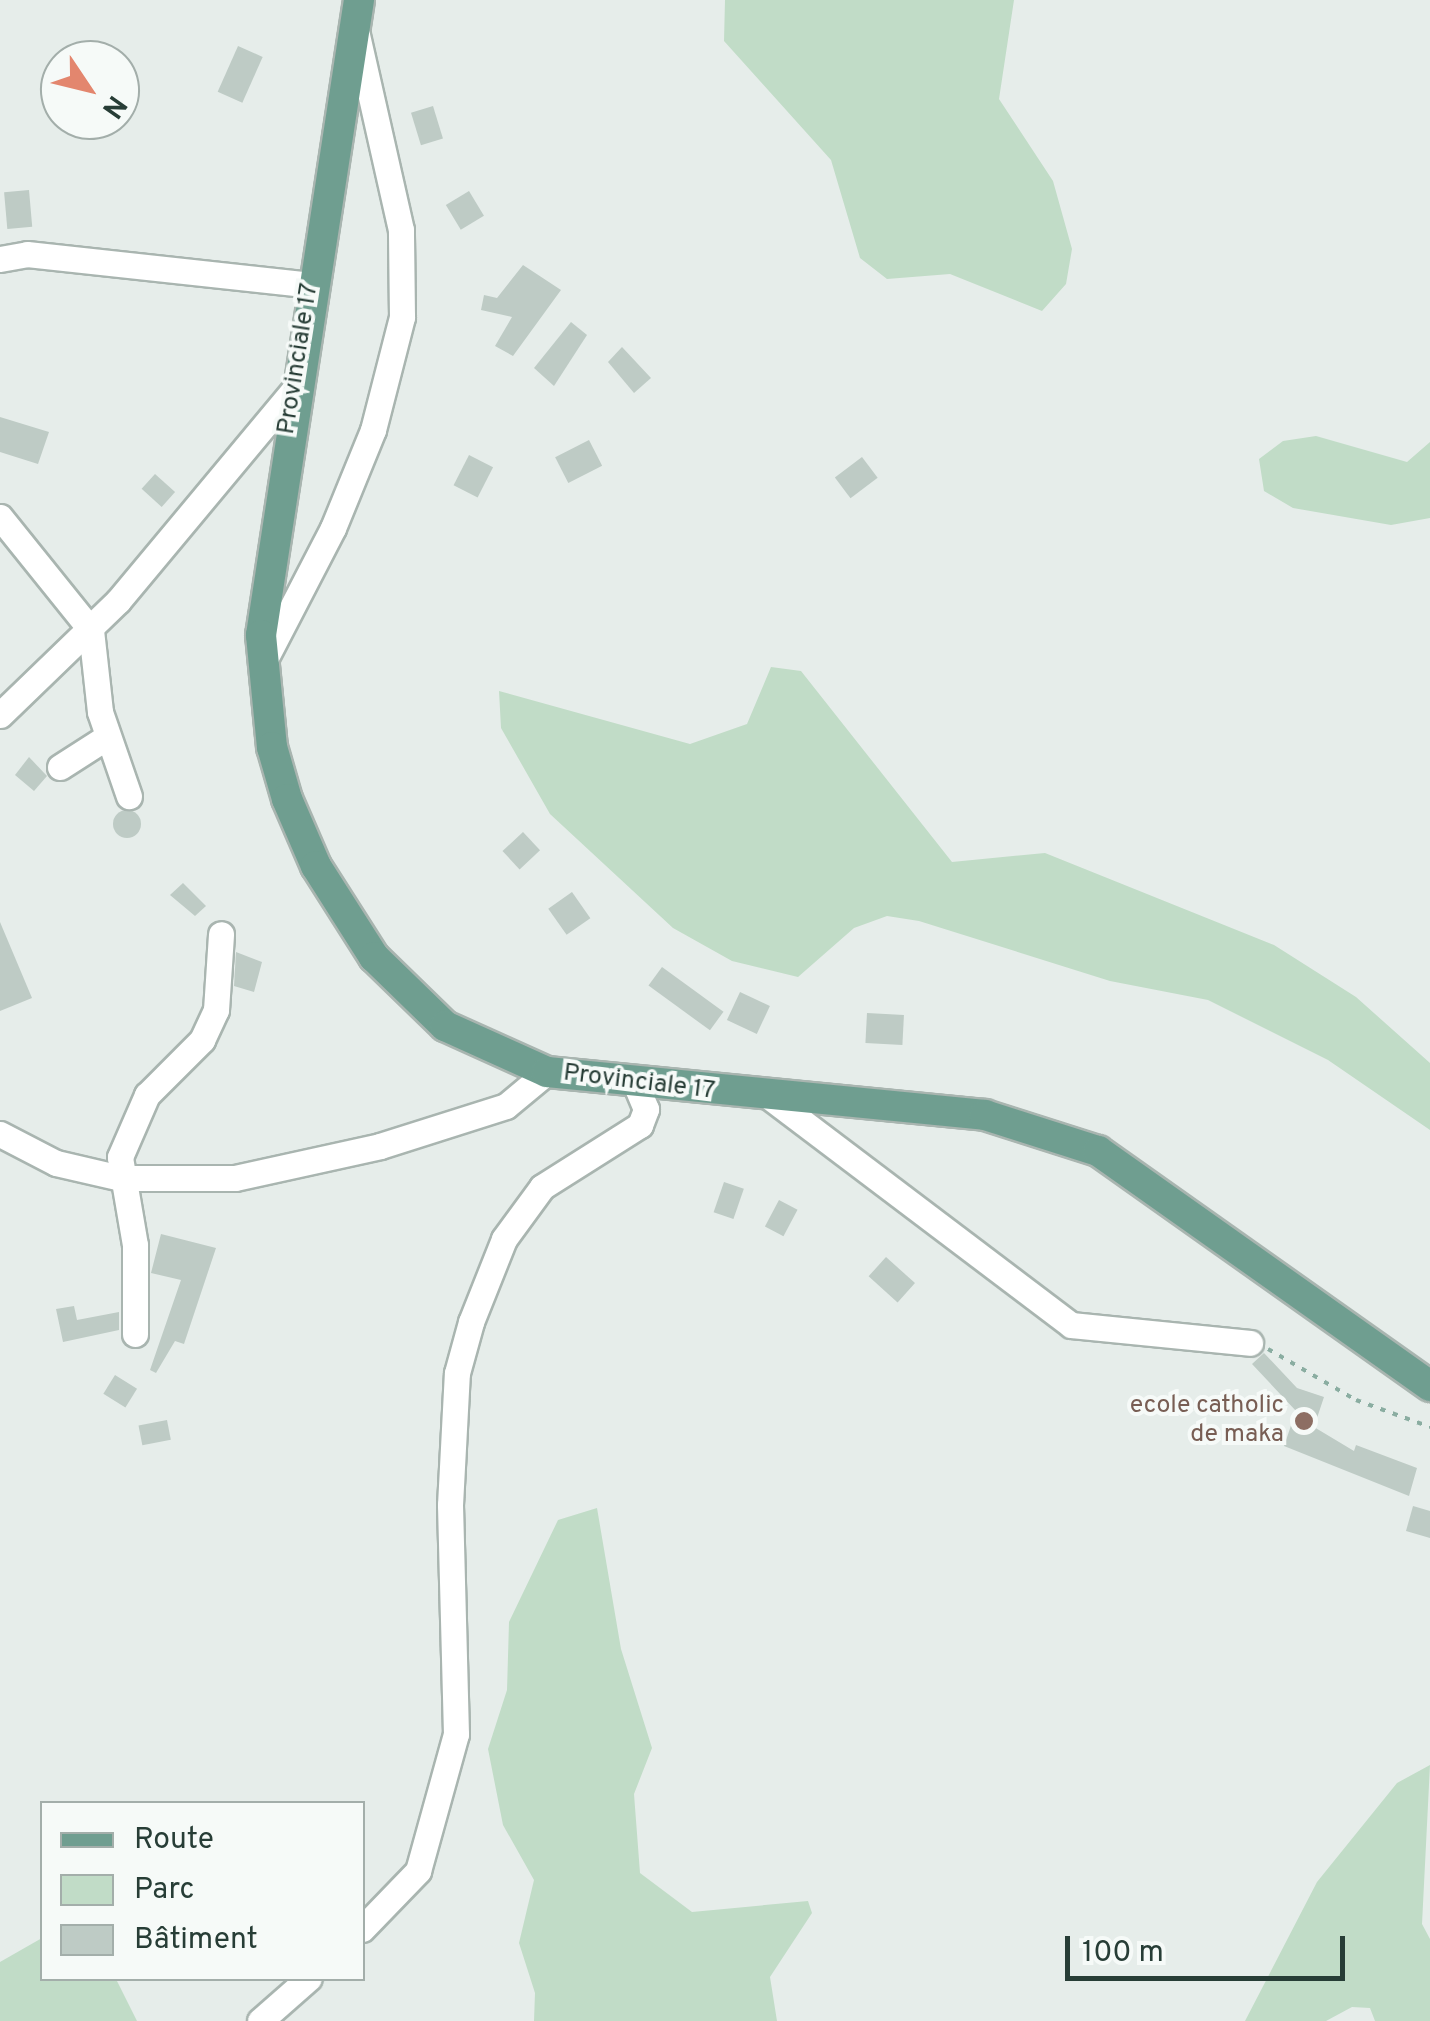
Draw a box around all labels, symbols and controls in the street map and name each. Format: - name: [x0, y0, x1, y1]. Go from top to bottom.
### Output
- north arrow: [40, 40, 140, 140]
- text: N: [92, 87, 133, 125]
- street label: Provinciale 17: [272, 281, 326, 437]
- street label: Provinciale 17: [562, 1059, 716, 1107]
- place label: ecole catholic de maka: [1130, 1392, 1284, 1451]
- marker: ecole catholic de maka: [1293, 1410, 1315, 1432]
- legend: [40, 1801, 365, 1981]
- text: Route: [134, 1822, 214, 1859]
- text: Parc: [134, 1872, 194, 1909]
- scale bar: [1070, 1916, 1350, 1978]
- text: Bâtiment: [134, 1922, 258, 1959]
- text: 100 m: [1082, 1935, 1164, 1972]

